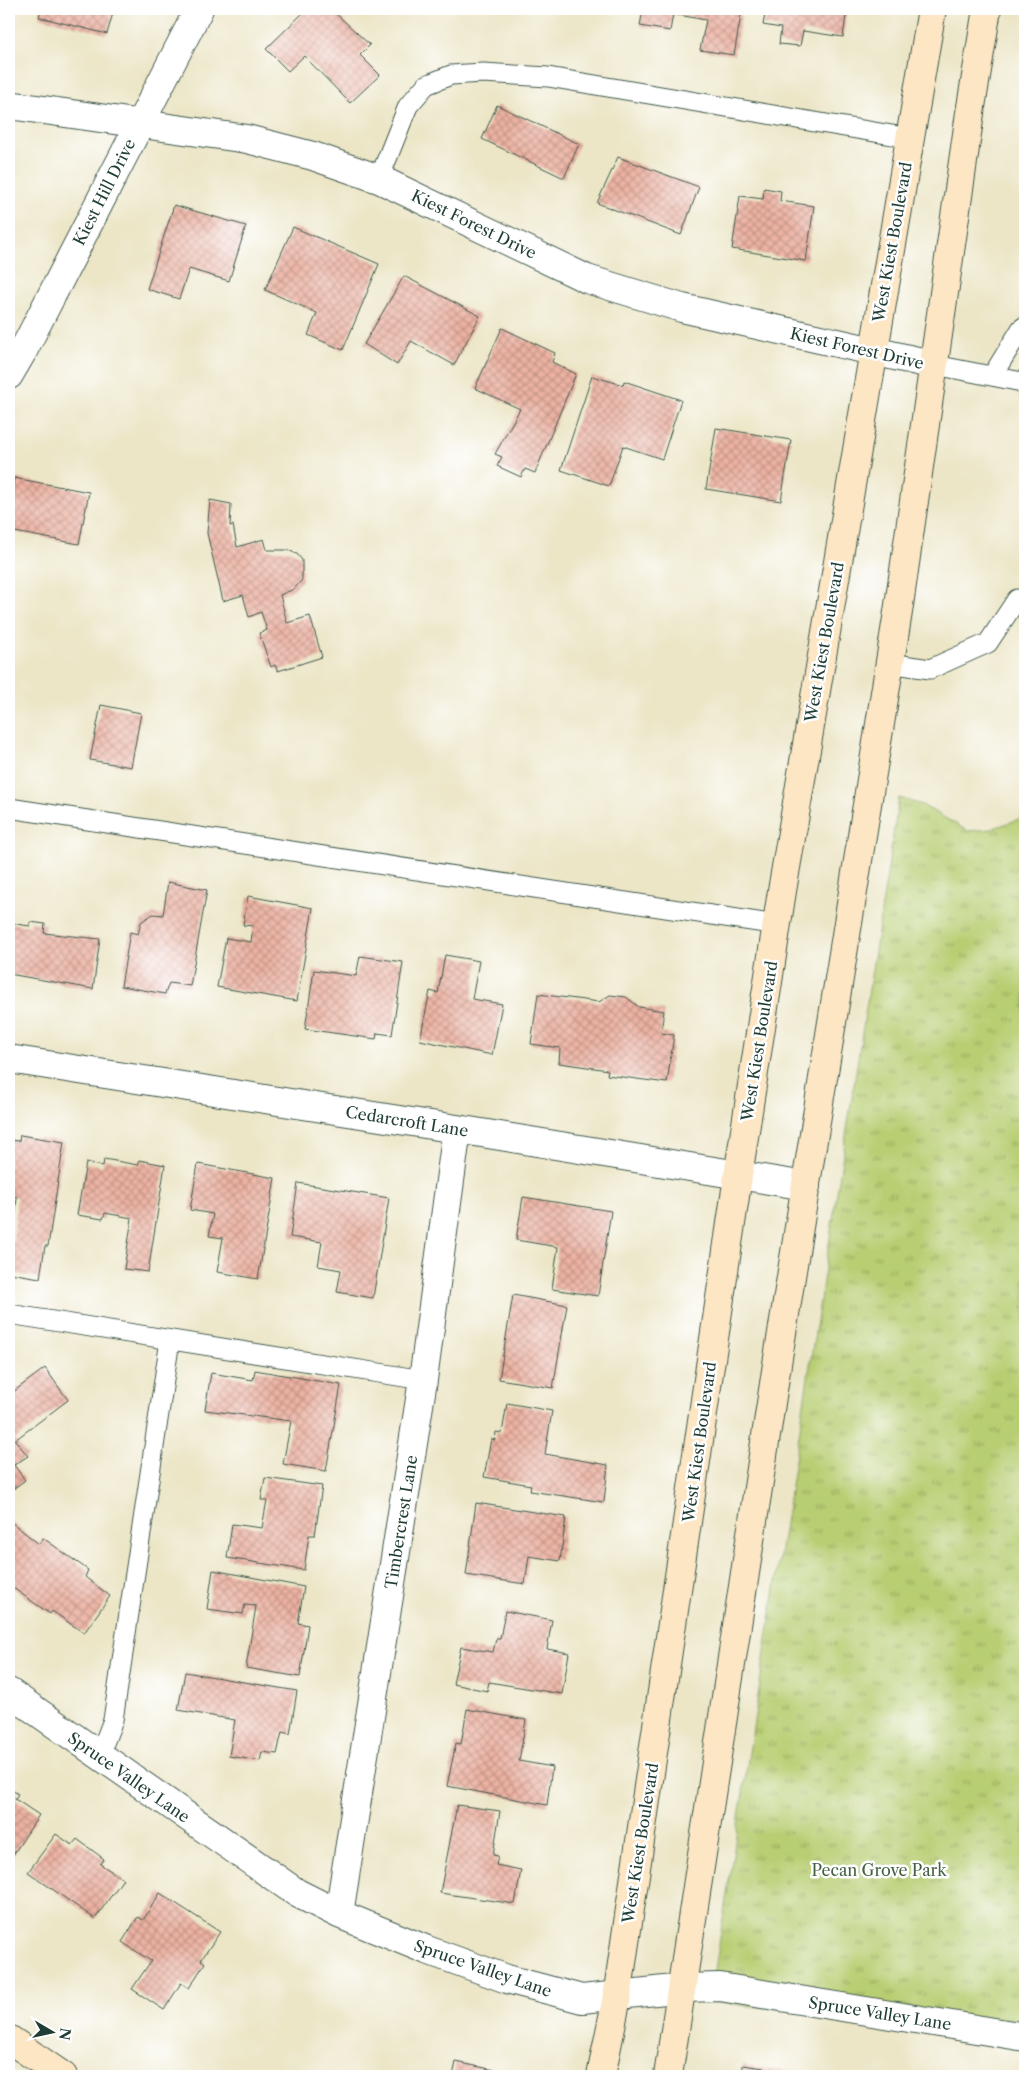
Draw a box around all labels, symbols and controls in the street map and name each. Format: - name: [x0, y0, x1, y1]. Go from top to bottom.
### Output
- street label: Kiest Hill Drive: [69, 135, 139, 249]
- street label: West Kiest Boulevard: [868, 160, 916, 325]
- street label: Kiest Forest Drive: [408, 185, 540, 263]
- street label: Kiest Forest Drive: [788, 323, 926, 373]
- street label: West Kiest Boulevard: [800, 560, 848, 725]
- street label: West Kiest Boulevard: [736, 959, 782, 1124]
- street label: Cedarcroft Lane: [344, 1101, 470, 1141]
- street label: West Kiest Boulevard: [678, 1360, 720, 1525]
- street label: Timbercrest Lane: [381, 1454, 421, 1590]
- street label: Spruce Valley Lane: [64, 1727, 194, 1827]
- street label: West Kiest Boulevard: [617, 1761, 663, 1926]
- park label: Pecan Grove Park: [811, 1860, 947, 1880]
- street label: Spruce Valley Lane: [412, 1935, 554, 2001]
- street label: Spruce Valley Lane: [807, 1992, 953, 2034]
- north arrow: [28, 2008, 78, 2058]
- text: N: [55, 2027, 75, 2041]

